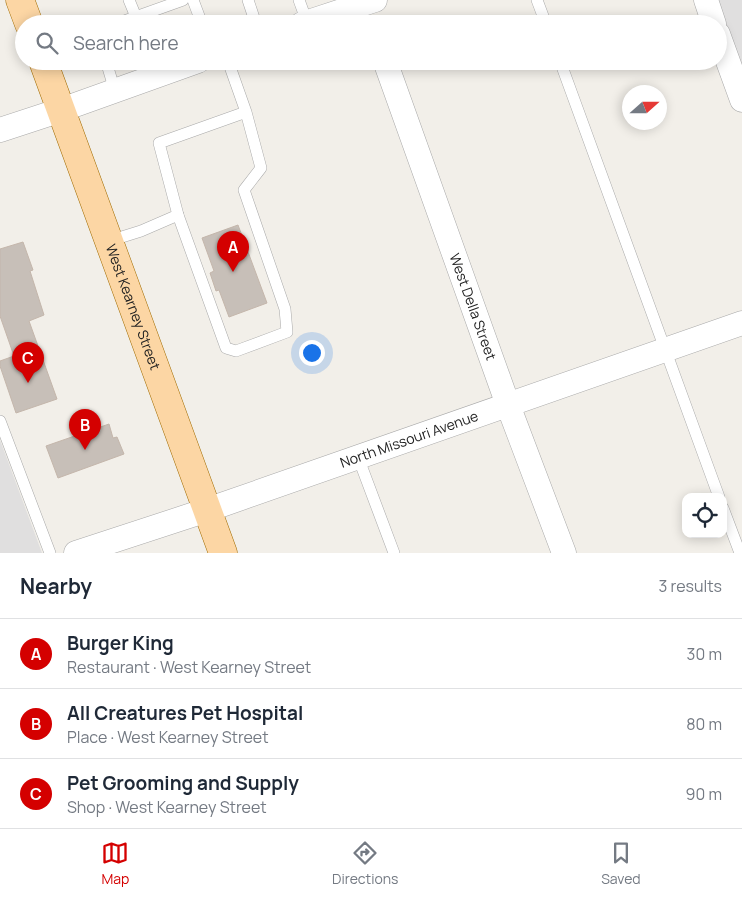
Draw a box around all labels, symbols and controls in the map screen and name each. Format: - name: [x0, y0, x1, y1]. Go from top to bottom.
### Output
- search box: [15, 15, 727, 70]
- icon: search: [33, 29, 61, 57]
- text: Search here: [73, 30, 179, 56]
- north arrow: [622, 85, 667, 130]
- pin: A: [217, 231, 249, 272]
- street label: West Kearney Street: [102, 241, 165, 373]
- street label: West Della Street: [446, 251, 501, 363]
- your location: [299, 340, 325, 366]
- pin: C: [12, 342, 44, 383]
- street label: North Missouri Avenue: [337, 406, 481, 472]
- pin: B: [69, 409, 101, 450]
- map controls: [682, 493, 727, 538]
- button: locate: [682, 493, 727, 538]
- text: Nearby: [20, 572, 92, 600]
- text: 3 results: [659, 575, 722, 597]
- text: Burger King: [67, 630, 174, 656]
- text: A: [31, 643, 41, 665]
- text: 30 m: [687, 643, 722, 665]
- text: Restaurant · West Kearney Street: [67, 656, 311, 678]
- text: All Creatures Pet Hospital: [67, 700, 303, 726]
- text: B: [31, 713, 41, 735]
- text: 80 m: [686, 713, 722, 735]
- text: Place · West Kearney Street: [67, 726, 269, 748]
- text: Pet Grooming and Supply: [67, 770, 299, 796]
- text: C: [30, 783, 42, 805]
- text: 90 m: [686, 783, 722, 805]
- text: Shop · West Kearney Street: [67, 796, 267, 818]
- tab: Map: [101, 839, 129, 888]
- tab: Directions: [332, 839, 398, 888]
- tab: Saved: [601, 839, 641, 888]

